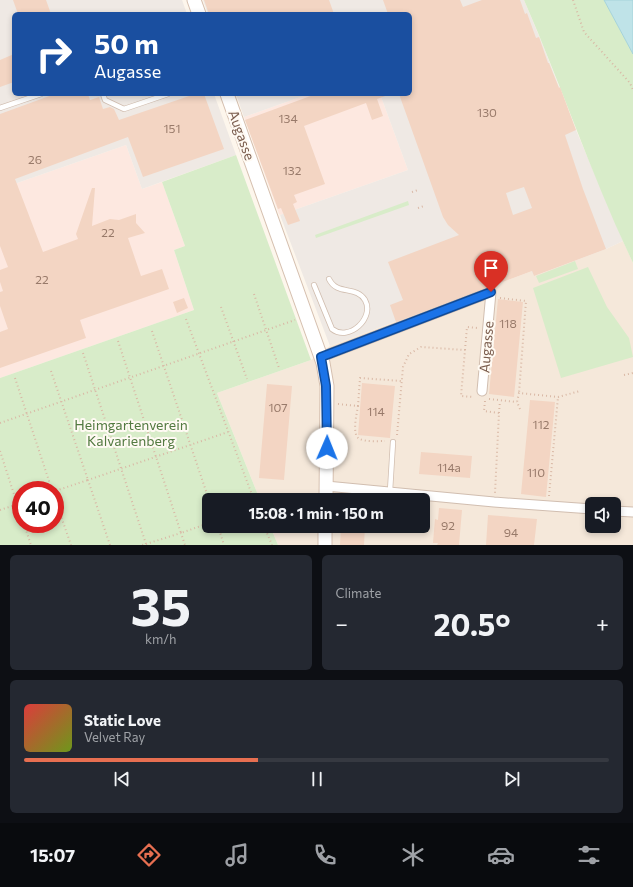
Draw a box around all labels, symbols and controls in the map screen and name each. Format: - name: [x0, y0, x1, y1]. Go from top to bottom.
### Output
- text: 50 m: [94, 26, 159, 60]
- icon: right: [28, 28, 80, 80]
- text: Augasse: [94, 60, 161, 82]
- house number: 130: [477, 105, 497, 119]
- street label: Augasse: [225, 108, 259, 162]
- house number: 134: [278, 111, 298, 125]
- house number: 151: [163, 121, 181, 135]
- house number: 26: [28, 152, 42, 166]
- house number: 132: [283, 163, 302, 177]
- house number: 22: [101, 225, 115, 239]
- pin: [474, 251, 508, 292]
- icon: arrive: [480, 257, 502, 279]
- house number: 22: [35, 272, 49, 286]
- house number: 118: [499, 316, 517, 330]
- street label: Augasse: [475, 320, 497, 374]
- house number: 107: [268, 400, 288, 414]
- house number: 114: [367, 404, 385, 418]
- park label: Heimgartenverein Kalvarienberg: [74, 416, 188, 449]
- house number: 112: [533, 417, 550, 431]
- position arrow: [306, 427, 348, 469]
- house number: 114a: [437, 460, 461, 474]
- house number: 110: [527, 465, 545, 479]
- speed limit sign: 40: [12, 481, 64, 533]
- map controls: [585, 497, 621, 533]
- button: sound: [585, 497, 621, 533]
- text: 15:08 · 1 min · 150 m: [248, 504, 384, 522]
- house number: 92: [441, 518, 455, 532]
- house number: 94: [504, 525, 518, 539]
- text: 35: [130, 573, 191, 637]
- text: Climate: [336, 585, 381, 601]
- text: 20.5°: [434, 605, 511, 642]
- text: −: [336, 610, 348, 637]
- text: +: [596, 610, 609, 637]
- text: km/h: [145, 631, 177, 647]
- text: Static Love: [84, 711, 161, 729]
- text: Velvet Ray: [84, 729, 145, 745]
- icon: previous: [111, 768, 133, 790]
- icon: pause: [306, 768, 328, 790]
- icon: next: [501, 768, 523, 790]
- icon: directions: [135, 841, 163, 869]
- icon: music: [223, 841, 251, 869]
- icon: phone: [311, 841, 339, 869]
- icon: climate: [399, 841, 427, 869]
- icon: car: [487, 841, 515, 869]
- icon: filters: [575, 841, 603, 869]
- text: 15:07: [30, 844, 75, 866]

